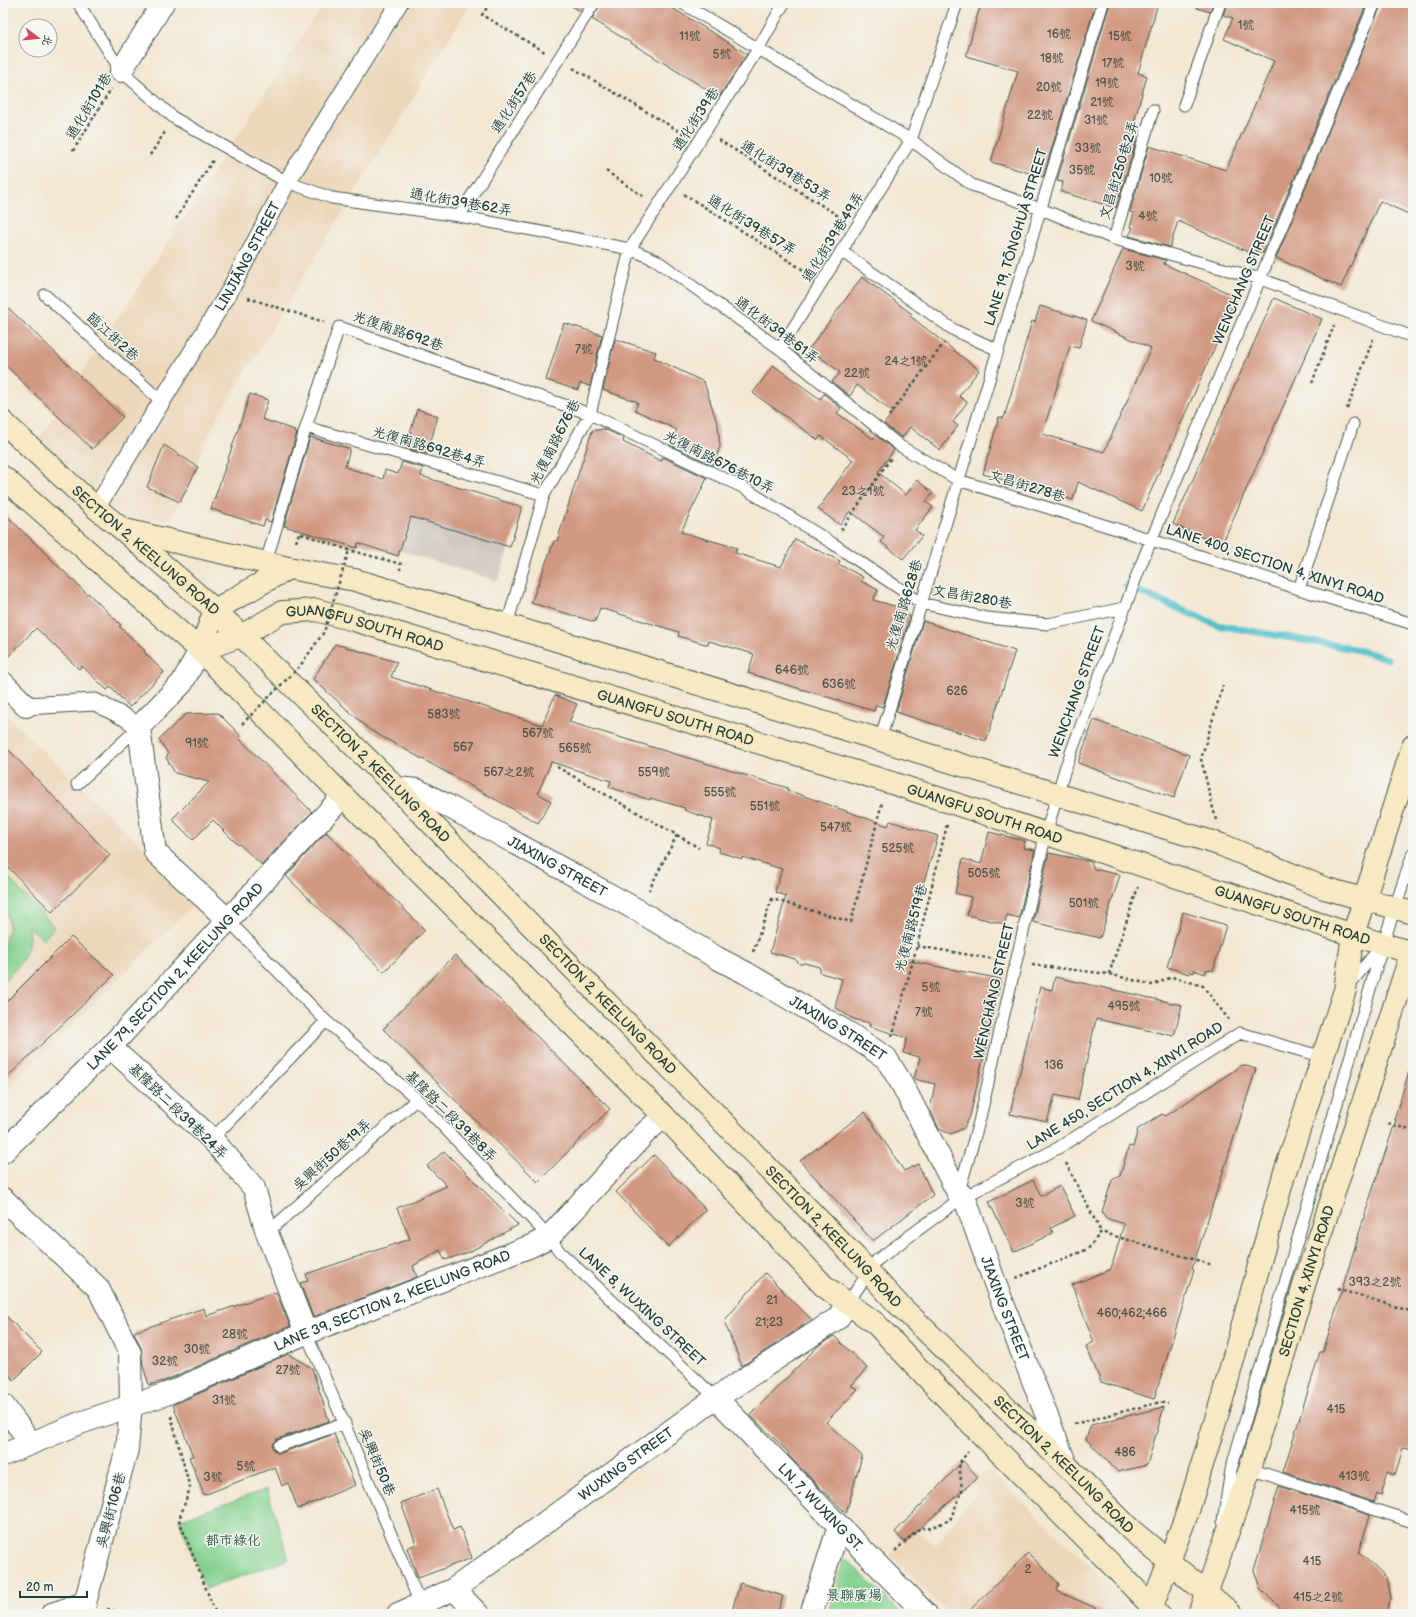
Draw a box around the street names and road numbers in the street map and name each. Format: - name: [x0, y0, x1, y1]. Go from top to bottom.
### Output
- street label: 通化街57巷: [488, 67, 541, 136]
- street label: 通化街101巷: [62, 69, 116, 143]
- street label: 通化街39巷: [669, 83, 723, 154]
- street label: 文昌街250巷2弄: [1096, 118, 1142, 222]
- street label: 通化街39巷53弄: [738, 136, 834, 206]
- street label: LANE 19, TŌNGHUÀ STREET: [980, 145, 1051, 328]
- street label: 通化街39巷62弄: [409, 185, 513, 219]
- street label: 通化街39巷49弄: [798, 189, 868, 285]
- street label: 通化街39巷57弄: [704, 191, 800, 259]
- street label: LINJIĀNG STREET: [211, 198, 284, 314]
- street label: WENCHANG STREET: [1209, 212, 1279, 347]
- street label: 通化街39巷61弄: [732, 293, 822, 367]
- street label: 光復南路692巷: [350, 308, 447, 355]
- street label: 臨江街2巷: [83, 309, 143, 365]
- street label: 光復南路676巷: [526, 395, 584, 488]
- street label: 光復南路692巷4弄: [370, 423, 488, 471]
- street label: 光復南路676巷10弄: [661, 427, 777, 497]
- street label: 文昌街278巷: [987, 466, 1068, 506]
- street label: SECTION 2, KEELUNG ROAD: [69, 482, 223, 619]
- street label: LANE 400, SECTION 4, XINYI ROAD: [1164, 521, 1386, 607]
- street label: 光復南路628巷: [882, 556, 926, 653]
- street label: 文昌街280巷: [931, 582, 1014, 613]
- street label: GUANGFU SOUTH ROAD: [285, 601, 446, 655]
- street label: WENCHANG STREET: [1045, 623, 1109, 760]
- street label: GUANGFU SOUTH ROAD: [595, 686, 756, 749]
- street label: SECTION 2, KEELUNG ROAD: [308, 700, 454, 846]
- street label: GUANGFU SOUTH ROAD: [905, 780, 1065, 847]
- street label: JIAXING STREET: [505, 832, 611, 901]
- street label: LANE 79, SECTION 2, KEELUNG ROAD: [83, 879, 267, 1073]
- street label: 光復南路519巷: [891, 881, 931, 974]
- street label: GUANGFU SOUTH ROAD: [1212, 881, 1372, 948]
- street label: WÉNCHĀNG STREET: [969, 921, 1018, 1061]
- street label: SECTION 2, KEELUNG ROAD: [536, 930, 680, 1078]
- street label: JIAXING STREET: [787, 992, 890, 1065]
- street label: LANE 450, SECTION 4, XINYI ROAD: [1024, 1018, 1226, 1154]
- street label: 基隆路二段39巷24弄: [125, 1059, 231, 1163]
- street label: 基隆路二段39巷8弄: [402, 1067, 500, 1165]
- street label: 吳興街50巷19弄: [289, 1115, 375, 1195]
- street label: SECTION 2, KEELUNG ROAD: [762, 1162, 905, 1311]
- street label: SECTION 4, XINYI ROAD: [1275, 1203, 1338, 1359]
- street label: LANE 8, WUXING STREET: [575, 1244, 709, 1371]
- street label: LANE 39, SECTION 2, KEELUNG ROAD: [271, 1246, 513, 1354]
- street label: JIAXING STREET: [978, 1254, 1033, 1364]
- street label: SECTION 2, KEELUNG ROAD: [990, 1392, 1138, 1537]
- street label: WUXING STREET: [575, 1423, 677, 1504]
- street label: 吳興街50巷: [355, 1425, 399, 1499]
- street label: LN. 7, WUXING ST.: [775, 1460, 867, 1554]
- street label: 吳興街106巷: [93, 1469, 130, 1550]

